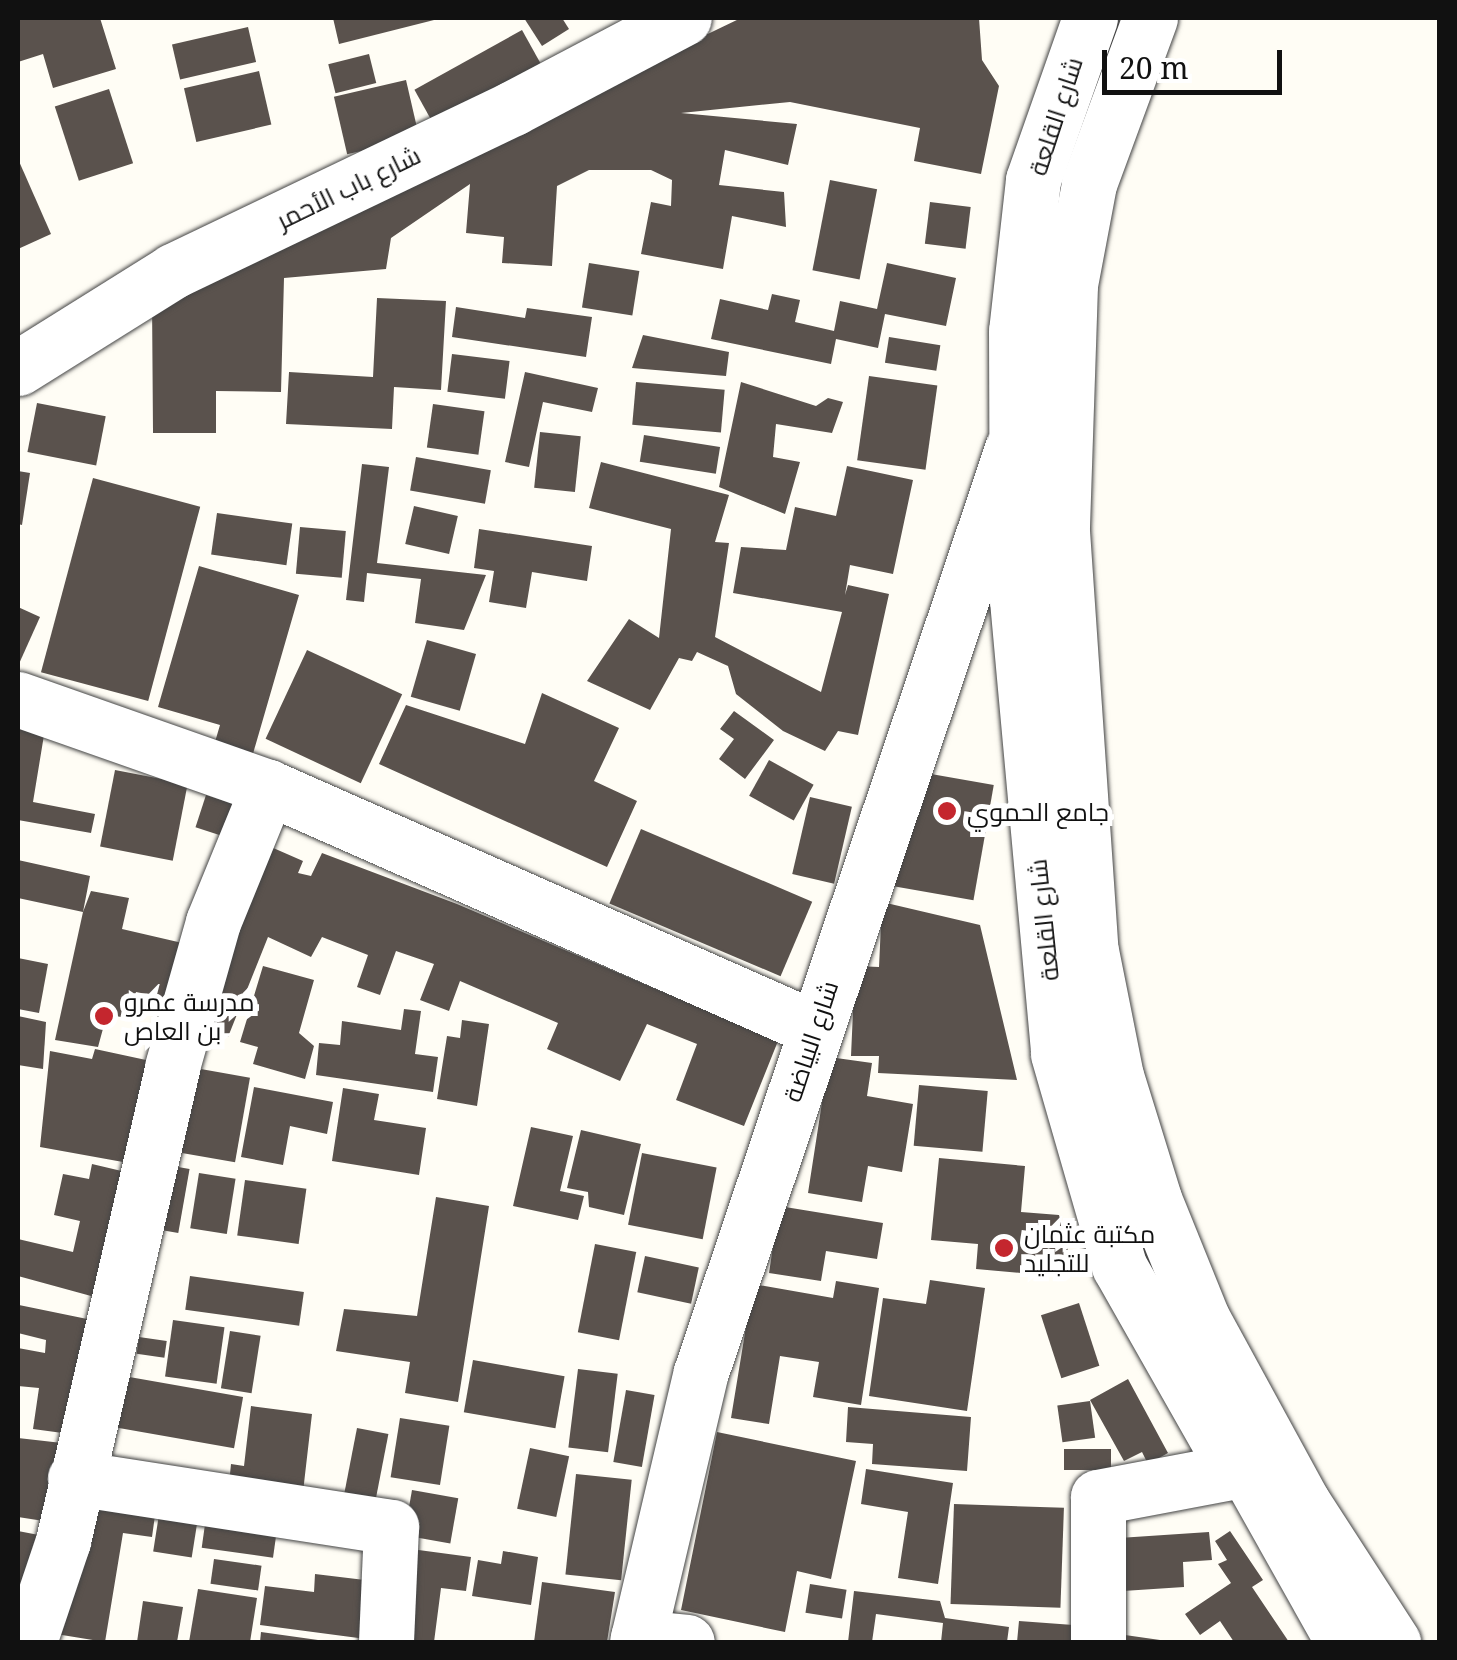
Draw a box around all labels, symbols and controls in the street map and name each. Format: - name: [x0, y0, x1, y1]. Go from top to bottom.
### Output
- scale bar: [1107, 30, 1287, 92]
- text: 20 m: [1119, 47, 1189, 88]
- street label: شارع القلعة: [1022, 53, 1088, 179]
- street label: شارع باب الأحمر: [271, 139, 425, 235]
- place label: جامع الحموي: [967, 796, 1109, 826]
- marker: جامع الحموي: [936, 800, 958, 822]
- street label: شارع القلعة: [1022, 858, 1064, 982]
- street label: شارع البياضة: [776, 977, 844, 1105]
- place label: مدرسة عمرو بن العاص: [124, 987, 254, 1046]
- marker: مدرسة عمرو بن العاص: [93, 1005, 115, 1027]
- place label: مكتبة عثمان للتجليد: [1024, 1219, 1155, 1278]
- marker: مكتبة عثمان للتجليد: [993, 1237, 1015, 1259]

